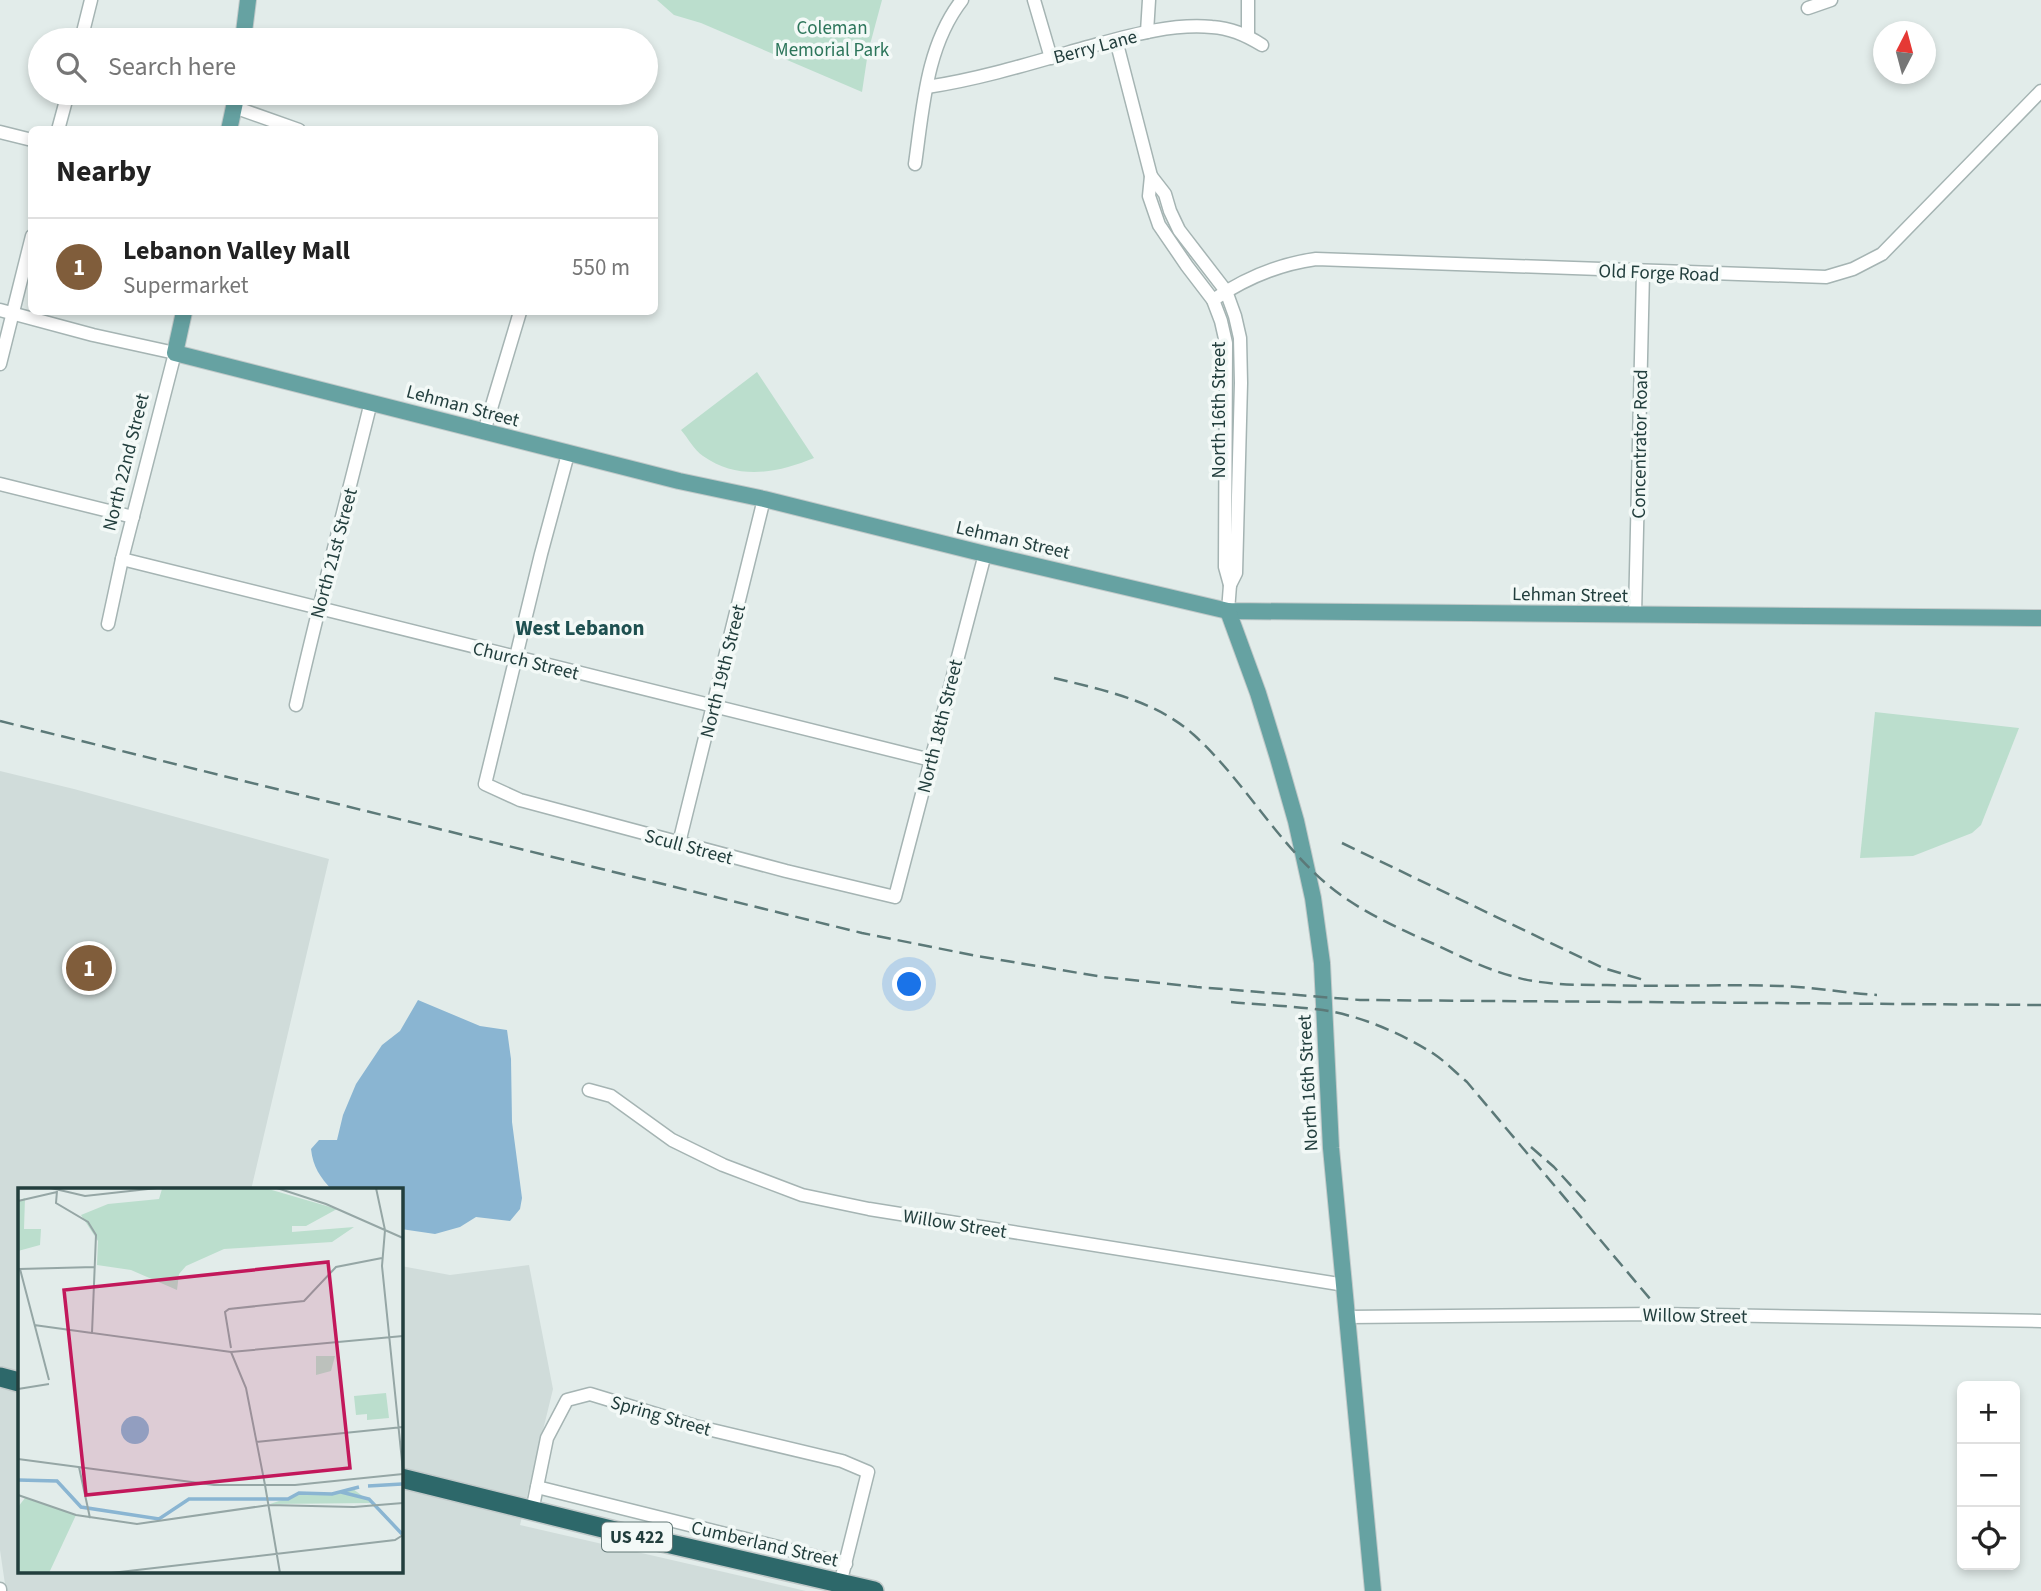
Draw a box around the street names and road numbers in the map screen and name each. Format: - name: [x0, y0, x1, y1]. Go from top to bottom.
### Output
- street label: Berry Lane: [1051, 23, 1140, 72]
- street label: Old Forge Road: [1598, 258, 1720, 289]
- street label: North 16th Street: [1206, 341, 1233, 478]
- street label: Concentrator Road: [1626, 369, 1655, 519]
- street label: Lehman Street: [403, 378, 523, 435]
- street label: North 22nd Street: [96, 390, 157, 534]
- street label: North 21st Street: [304, 485, 365, 622]
- street label: Lehman Street: [953, 514, 1073, 567]
- street label: Lehman Street: [1512, 581, 1629, 610]
- street label: North 19th Street: [694, 601, 753, 741]
- street label: Church Street: [470, 635, 582, 688]
- street label: North 18th Street: [911, 656, 970, 796]
- street label: Scull Street: [642, 823, 736, 872]
- street label: North 16th Street: [1291, 1013, 1326, 1152]
- street label: Willow Street: [901, 1203, 1009, 1246]
- street label: Willow Street: [1642, 1302, 1748, 1331]
- street label: Spring Street: [607, 1389, 715, 1444]
- street label: Cumberland Street: [689, 1514, 841, 1575]
- road number: US 422: [602, 1522, 672, 1552]

